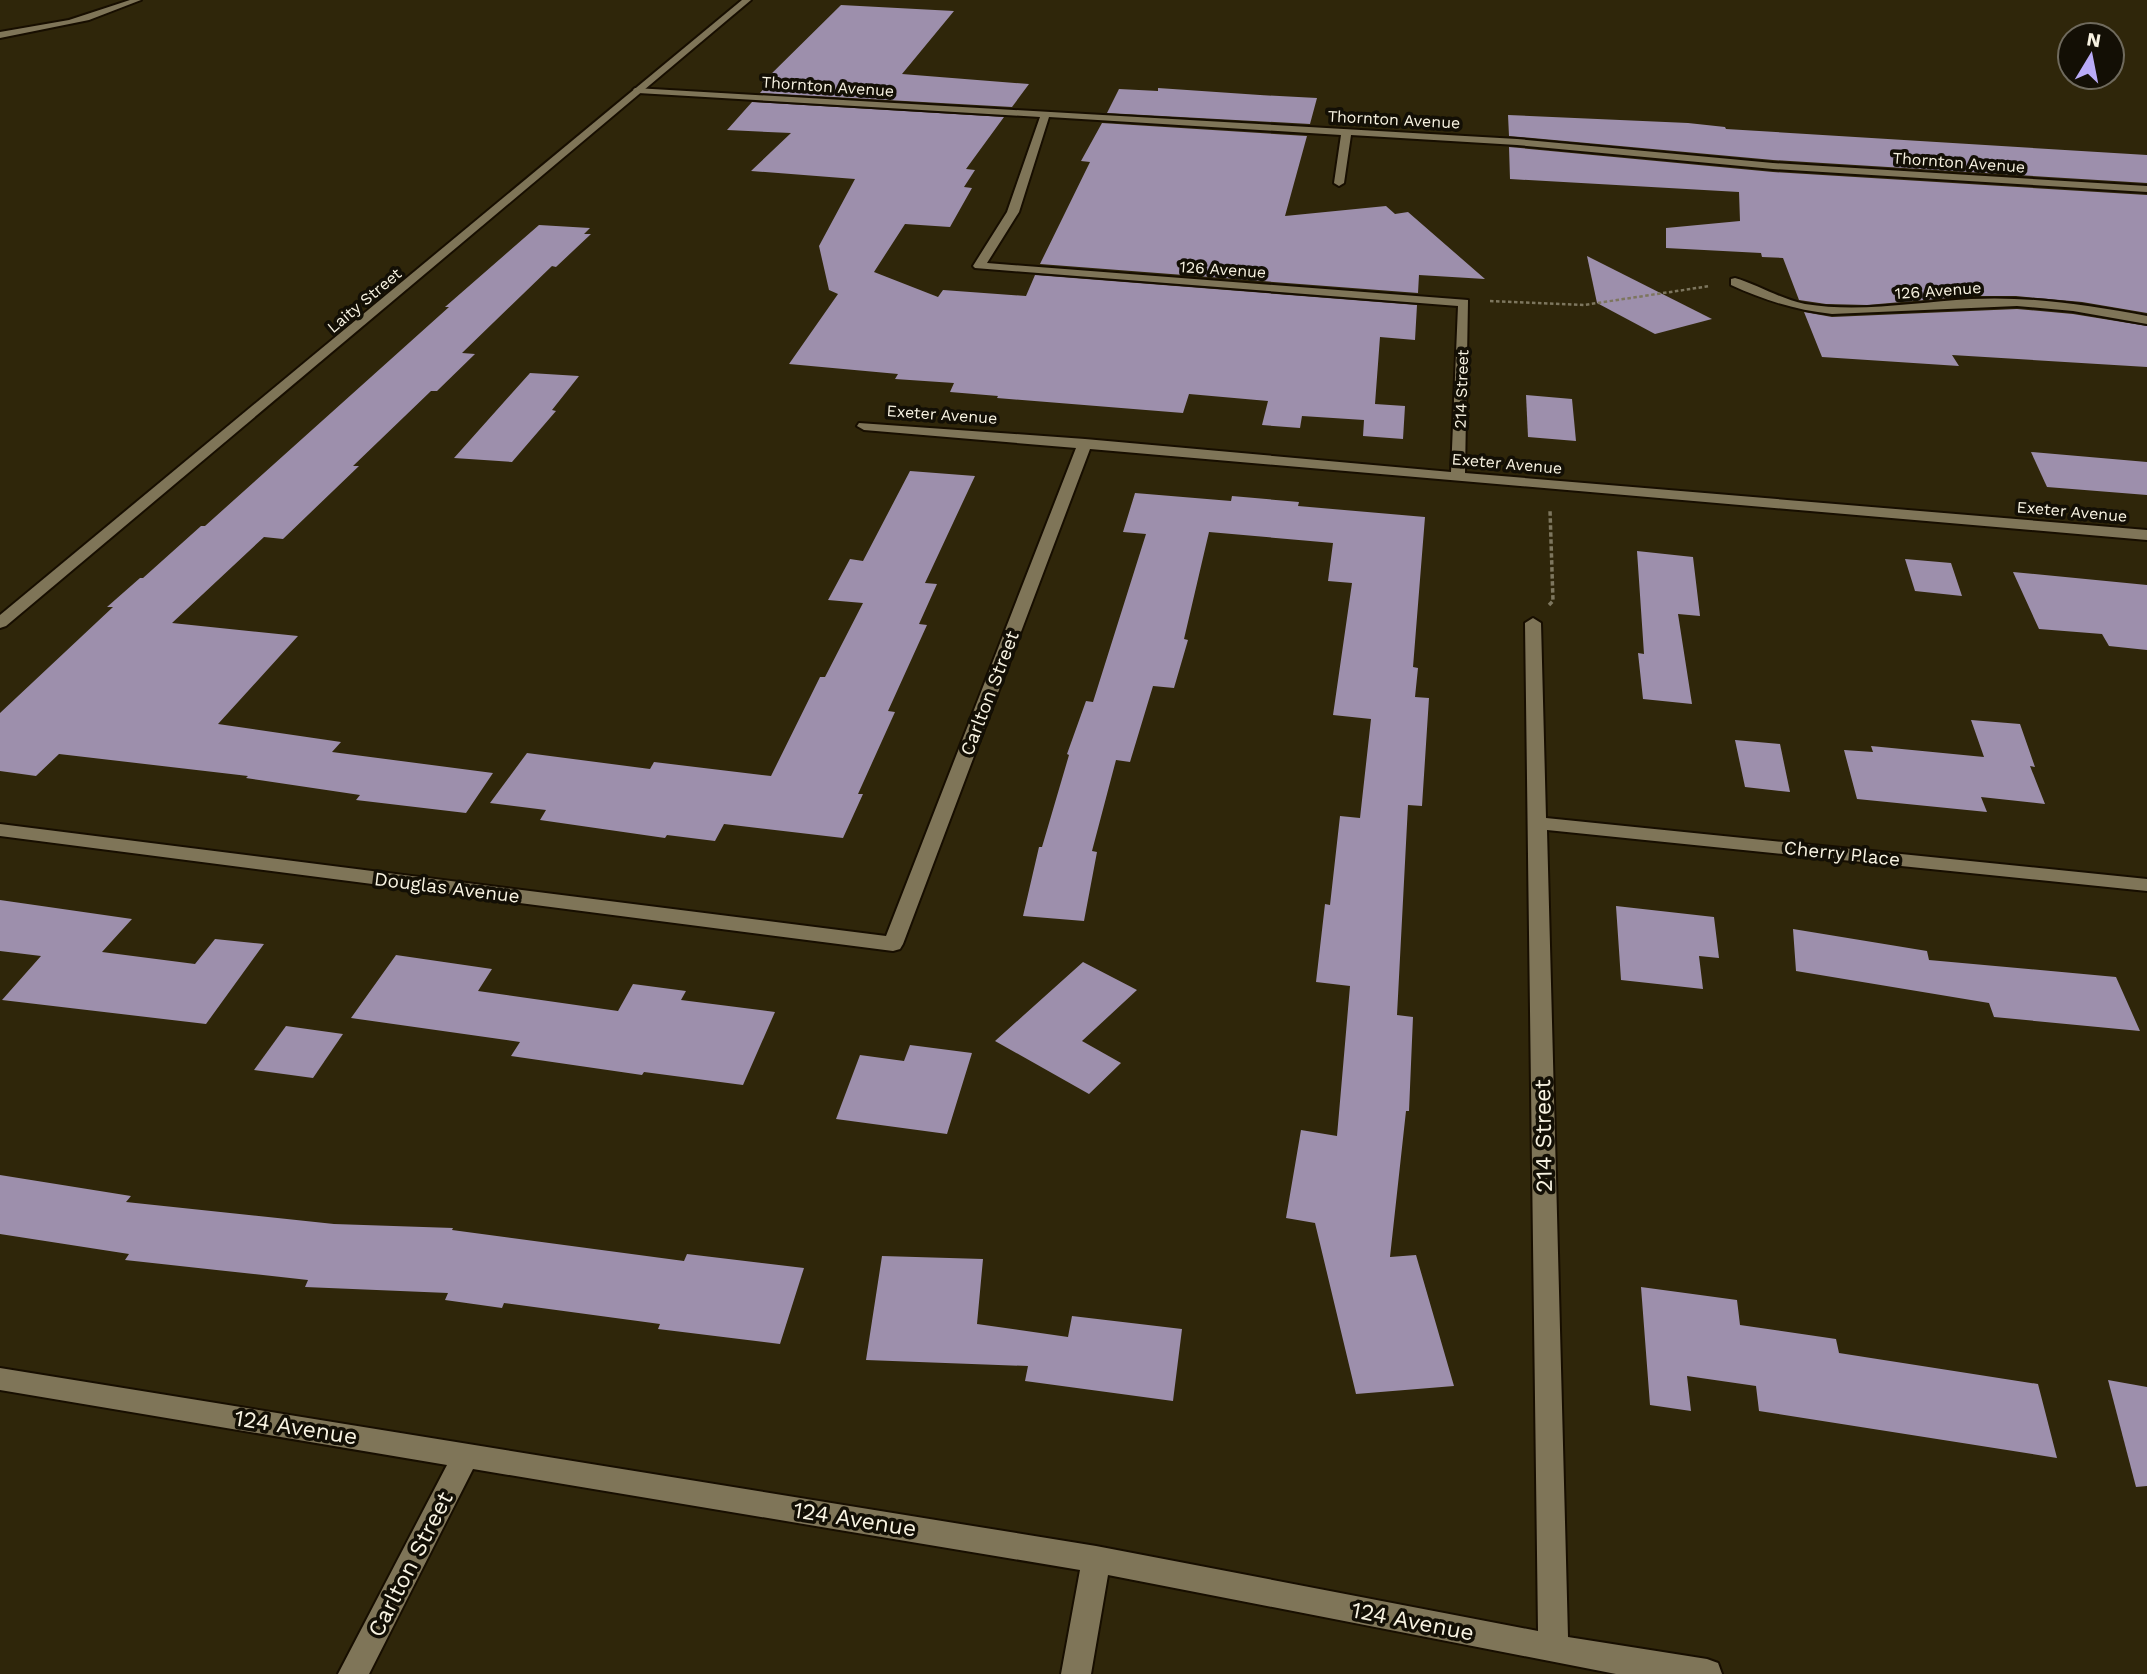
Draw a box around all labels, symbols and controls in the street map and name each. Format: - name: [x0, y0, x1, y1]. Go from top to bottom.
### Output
- north arrow: [2056, 21, 2126, 91]
- text: N: [2085, 27, 2103, 52]
- street label: Thornton Avenue: [761, 72, 895, 101]
- street label: Thornton Avenue: [1327, 107, 1461, 132]
- street label: Thornton Avenue: [1892, 148, 2026, 177]
- street label: 126 Avenue: [1179, 257, 1267, 282]
- street label: Laity Street: [323, 264, 406, 337]
- street label: 126 Avenue: [1894, 278, 1982, 303]
- street label: 214 Street: [1451, 349, 1472, 429]
- street label: Exeter Avenue: [886, 401, 998, 428]
- street label: Exeter Avenue: [1451, 449, 1563, 478]
- street label: Exeter Avenue: [2016, 497, 2128, 526]
- street label: Carlton Street: [955, 628, 1024, 759]
- street label: Cherry Place: [1783, 836, 1901, 871]
- street label: Douglas Avenue: [373, 867, 521, 908]
- street label: 214 Street: [1529, 1079, 1558, 1193]
- street label: 124 Avenue: [233, 1404, 359, 1451]
- street label: Carlton Street: [362, 1487, 459, 1641]
- street label: 124 Avenue: [792, 1496, 918, 1543]
- street label: 124 Avenue: [1349, 1596, 1476, 1647]

